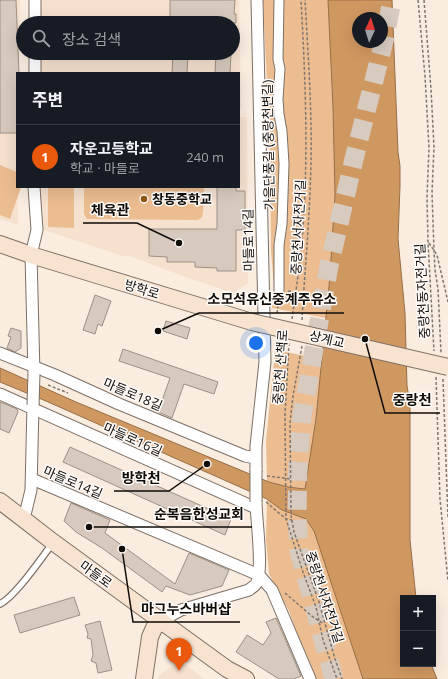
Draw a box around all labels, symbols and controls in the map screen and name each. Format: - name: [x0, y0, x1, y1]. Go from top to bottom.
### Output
- north arrow: [352, 12, 388, 48]
- search box: [16, 16, 240, 60]
- icon: search: [30, 27, 52, 49]
- text: 장소 검색: [62, 29, 121, 49]
- street label: 가을단풍길 (중랑천변길): [258, 79, 278, 210]
- text: 주변: [32, 88, 63, 111]
- text: 자운고등학교: [70, 138, 153, 158]
- text: 1: [41, 148, 49, 166]
- text: 240 m: [186, 148, 224, 166]
- text: 학교 · 마들로: [70, 159, 140, 177]
- street label: 중랑천서자전거길: [287, 179, 309, 275]
- place label: 창동중학교: [152, 190, 212, 208]
- marker: 창동중학교: [139, 194, 149, 204]
- callout: 체육관: [83, 197, 137, 223]
- text: 체육관: [91, 200, 129, 219]
- street label: 마들로14길: [238, 208, 258, 272]
- street label: 중랑천동자전거길: [411, 243, 433, 339]
- street label: 방학로: [122, 275, 162, 303]
- callout: 소모석유신중계주유소: [199, 287, 344, 313]
- text: 소모석유신중계주유소: [208, 289, 337, 308]
- street label: 상계교: [307, 326, 347, 352]
- street label: 중랑천 산책로: [268, 329, 292, 405]
- your location: [246, 333, 266, 353]
- street label: 마들로18길: [101, 373, 165, 415]
- callout: 중랑천: [385, 387, 440, 413]
- text: 중랑천: [393, 390, 431, 409]
- street label: 마들로16길: [101, 418, 165, 460]
- street label: 마들로14길: [41, 461, 105, 503]
- callout: 방학천: [114, 465, 169, 491]
- text: 방학천: [122, 468, 160, 487]
- callout: 순복음한성교회: [146, 501, 252, 527]
- text: 순복음한성교회: [154, 504, 244, 523]
- street label: 중랑천서자전거길: [302, 549, 348, 645]
- street label: 마들로: [76, 556, 116, 592]
- map controls: [400, 595, 436, 667]
- button: +: [400, 595, 436, 631]
- callout: 마그누스바버샵: [133, 596, 240, 622]
- text: 마그누스바버샵: [141, 599, 231, 618]
- button: −: [400, 631, 436, 667]
- pin: 1: [166, 638, 192, 671]

